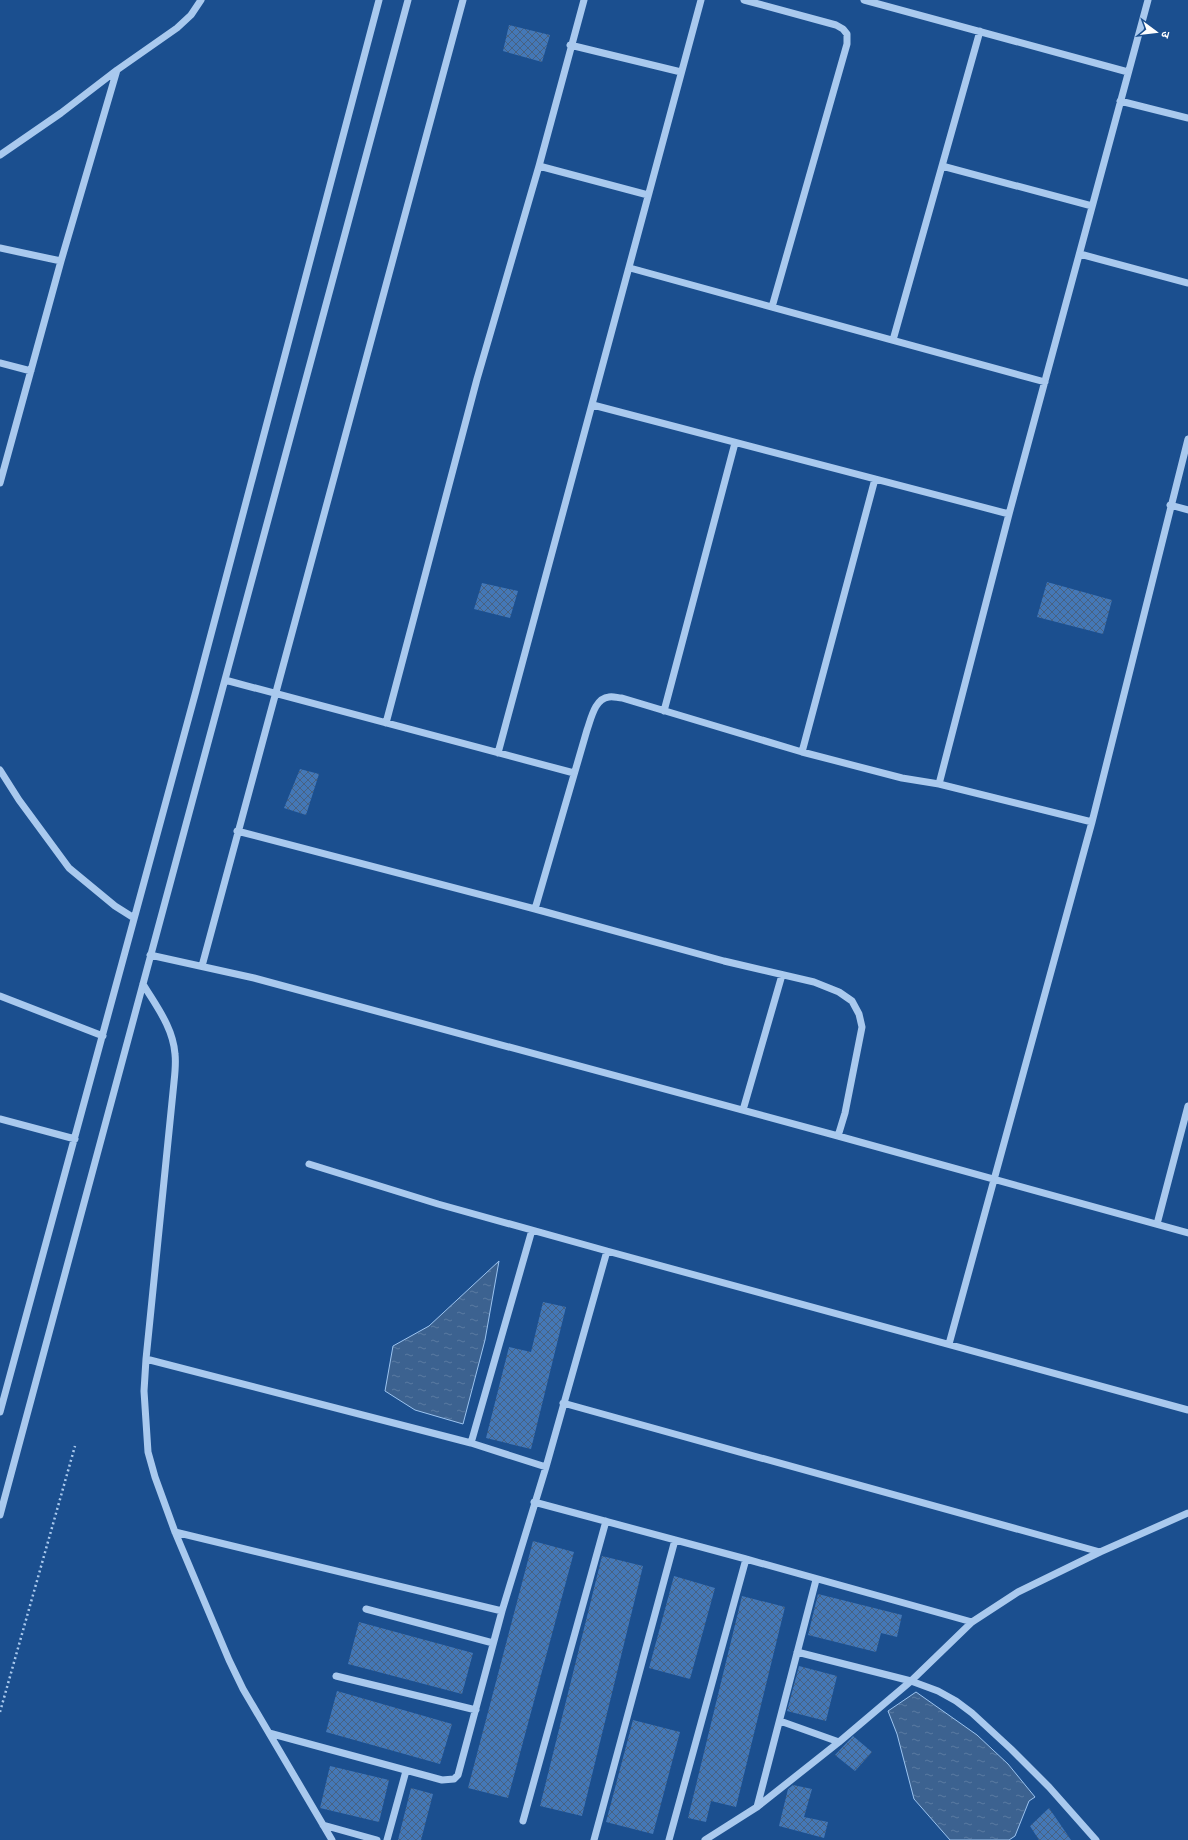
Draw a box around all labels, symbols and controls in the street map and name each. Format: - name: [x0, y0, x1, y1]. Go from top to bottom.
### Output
- north arrow: [1136, 12, 1176, 52]
- text: उ: [1158, 30, 1172, 40]

